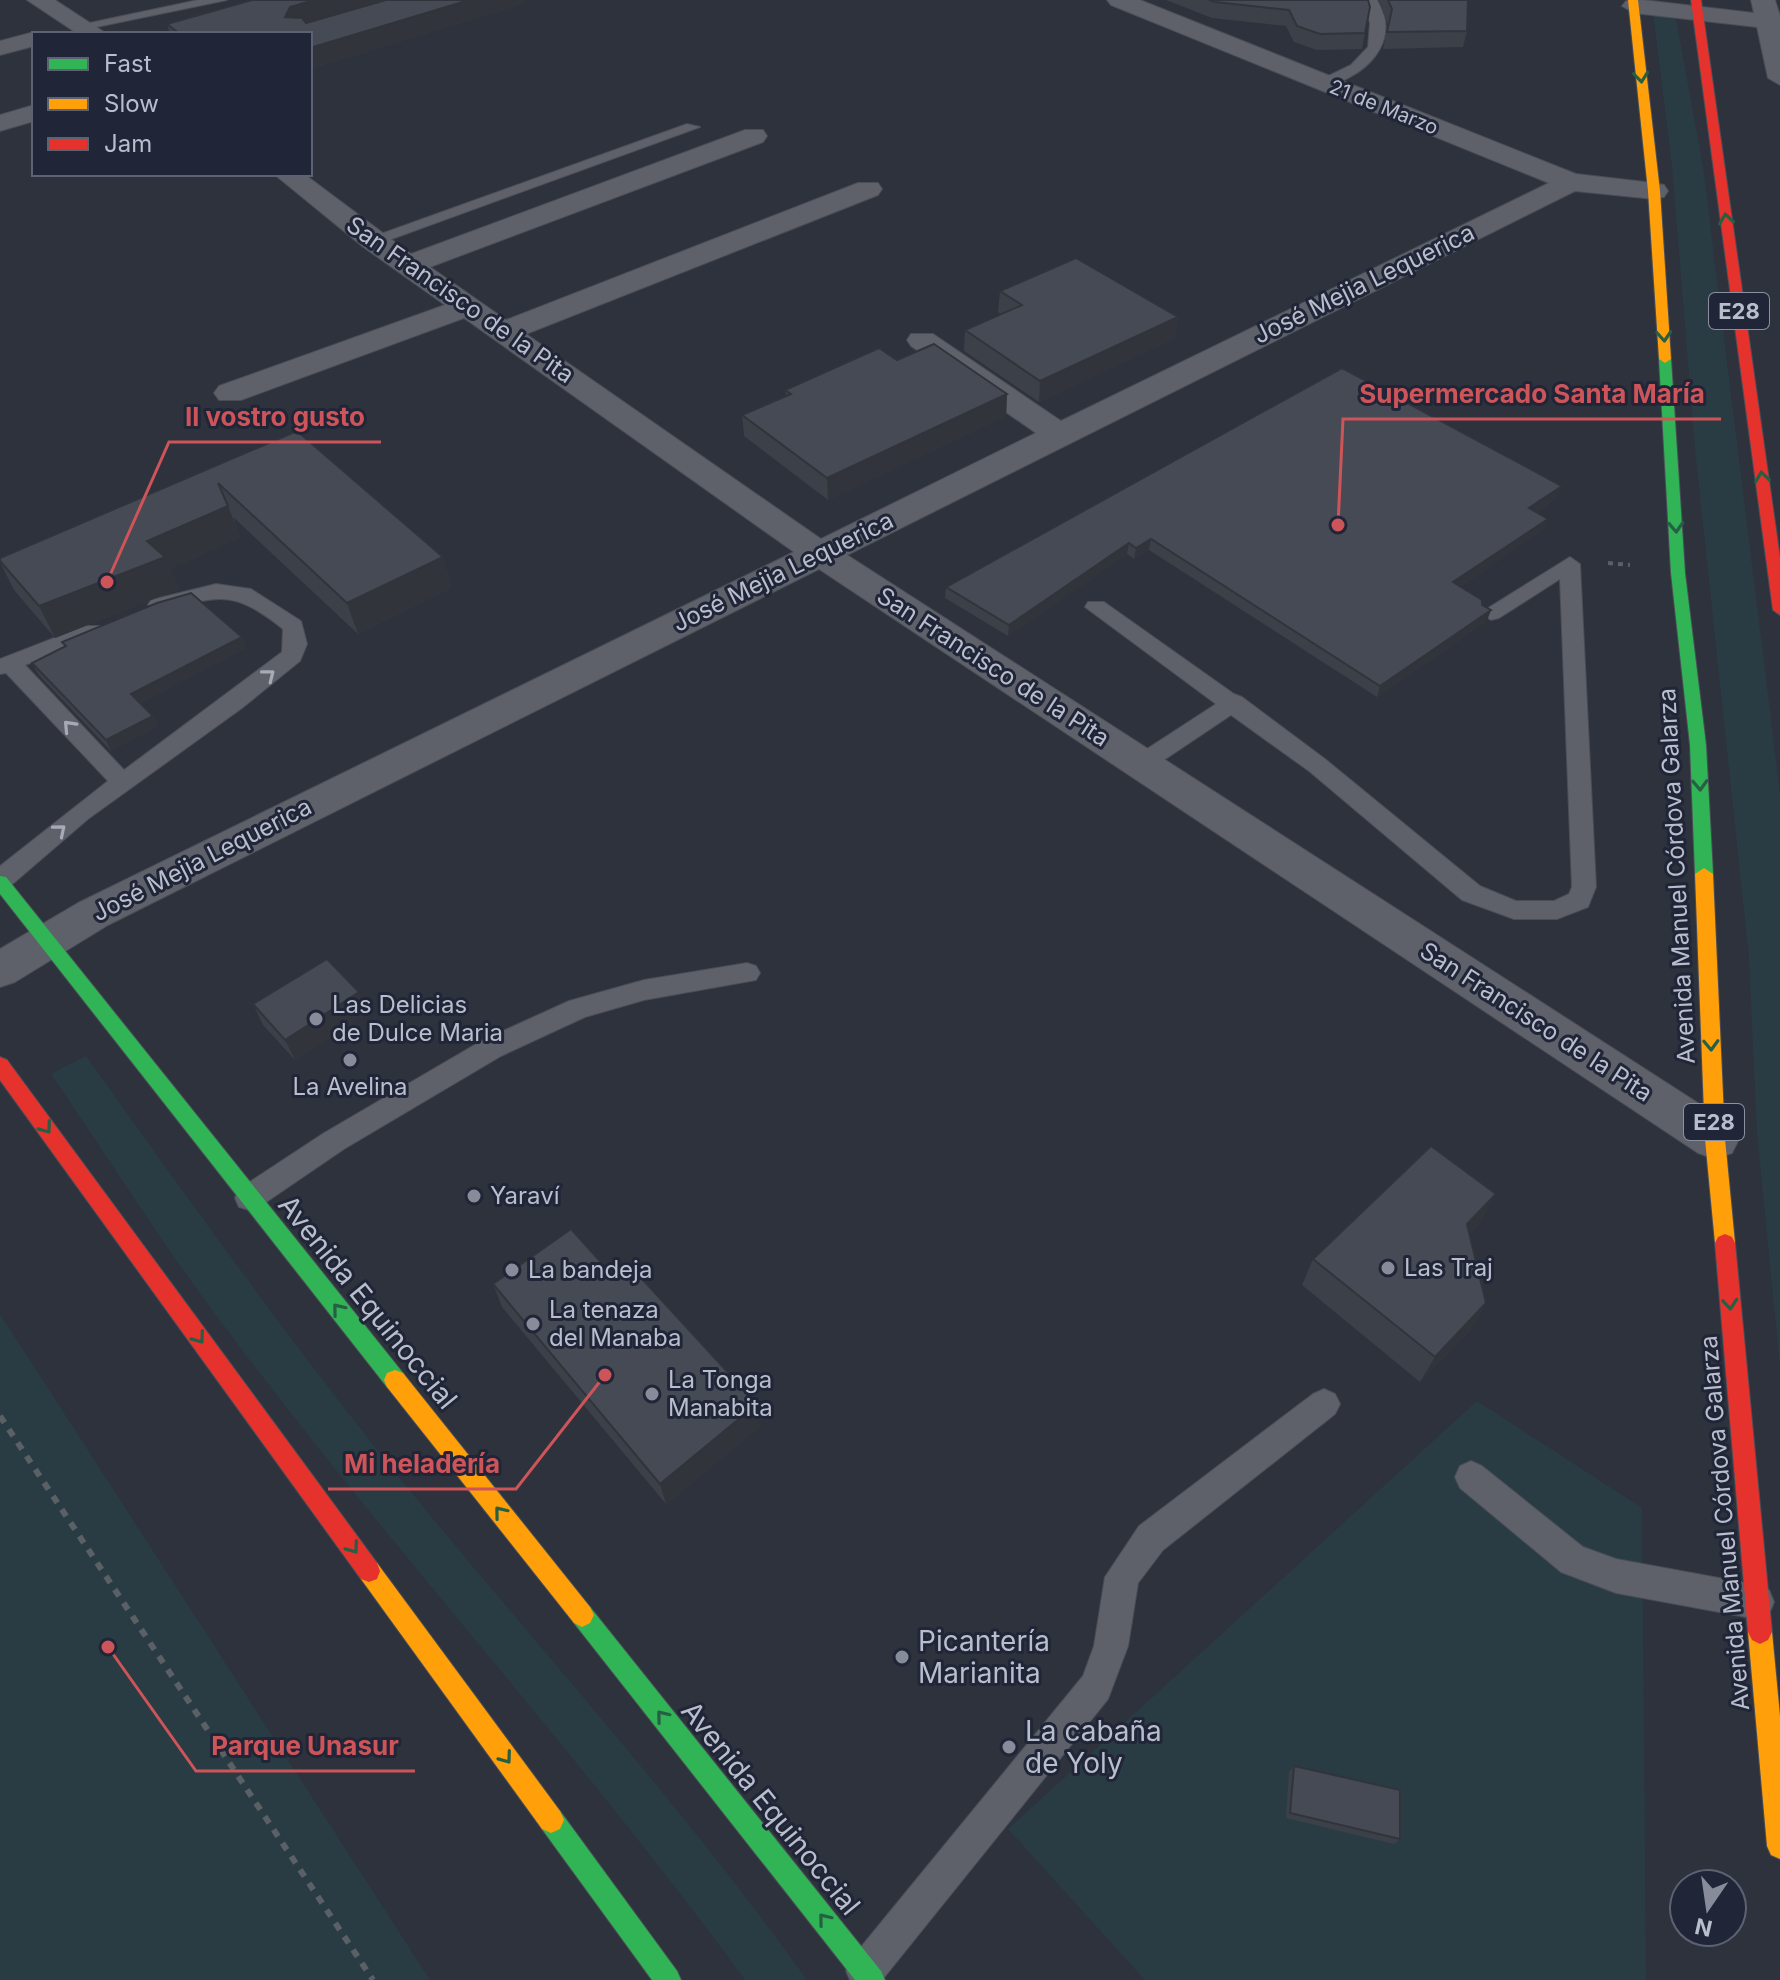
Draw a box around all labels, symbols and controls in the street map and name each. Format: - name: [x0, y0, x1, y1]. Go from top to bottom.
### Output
- legend: [32, 32, 312, 176]
- text: Fast: [104, 49, 152, 78]
- one-way arrow: [1633, 71, 1650, 84]
- street label: 21 de Marzo: [1326, 74, 1442, 140]
- text: Slow: [104, 89, 159, 118]
- text: Jam: [104, 129, 152, 158]
- street label: San Francisco de la Pita: [341, 210, 580, 389]
- one-way arrow: [1718, 213, 1735, 226]
- street label: José Mejia Lequerica: [1249, 217, 1479, 350]
- road number: E28: [1709, 293, 1769, 329]
- one-way arrow: [1655, 330, 1672, 343]
- callout: Supermercado Santa María: [1343, 369, 1721, 419]
- text: Supermercado Santa María: [1359, 378, 1705, 409]
- callout: Il vostro gusto: [169, 392, 381, 442]
- text: Il vostro gusto: [185, 401, 365, 432]
- one-way arrow: [1754, 470, 1771, 484]
- street label: José Mejia Lequerica: [668, 505, 898, 638]
- one-way arrow: [1667, 521, 1684, 534]
- street label: San Francisco de la Pita: [872, 581, 1115, 753]
- one-way arrow: [260, 671, 275, 685]
- street label: Avenida Manuel Córdova Galarza: [1652, 687, 1701, 1065]
- one-way arrow: [64, 721, 79, 735]
- one-way arrow: [1691, 779, 1708, 792]
- street label: José Mejia Lequerica: [87, 792, 316, 927]
- one-way arrow: [51, 825, 65, 840]
- street label: San Francisco de la Pita: [1415, 936, 1658, 1108]
- place label: Las Delicias de Dulce Maria: [332, 990, 503, 1047]
- marker: Las Delicias de Dulce Maria: [307, 1010, 325, 1028]
- one-way arrow: [1702, 1039, 1719, 1052]
- marker: La Avelina: [341, 1051, 359, 1069]
- place label: La Avelina: [292, 1072, 408, 1101]
- road number: E28: [1684, 1104, 1744, 1140]
- one-way arrow: [36, 1119, 51, 1134]
- place label: Yaraví: [490, 1181, 560, 1210]
- marker: Yaraví: [465, 1187, 483, 1205]
- street label: Avenida Equinoccial: [271, 1188, 465, 1416]
- place label: Las Traj: [1404, 1253, 1493, 1282]
- place label: La bandeja: [528, 1255, 652, 1284]
- marker: Las Traj: [1379, 1259, 1397, 1277]
- marker: La bandeja: [503, 1261, 521, 1279]
- place label: La tenaza del Manaba: [549, 1295, 681, 1352]
- one-way arrow: [1721, 1298, 1738, 1311]
- one-way arrow: [333, 1303, 347, 1318]
- marker: La tenaza del Manaba: [524, 1315, 542, 1333]
- one-way arrow: [190, 1329, 204, 1344]
- street label: Avenida Manuel Córdova Galarza: [1694, 1334, 1755, 1712]
- place label: La Tonga Manabita: [668, 1365, 773, 1422]
- marker: La Tonga Manabita: [643, 1385, 661, 1403]
- callout: Mi heladería: [328, 1439, 516, 1489]
- text: Mi heladería: [344, 1448, 500, 1479]
- one-way arrow: [495, 1506, 509, 1521]
- one-way arrow: [343, 1539, 357, 1554]
- place label: Picantería Marianita: [918, 1624, 1050, 1690]
- marker: Picantería Marianita: [893, 1648, 911, 1666]
- street label: Avenida Equinoccial: [674, 1694, 868, 1922]
- one-way arrow: [657, 1710, 671, 1725]
- place label: La cabaña de Yoly: [1025, 1714, 1162, 1780]
- callout: Parque Unasur: [196, 1721, 415, 1771]
- text: Parque Unasur: [211, 1730, 399, 1761]
- marker: La cabaña de Yoly: [1000, 1738, 1018, 1756]
- one-way arrow: [496, 1749, 511, 1764]
- north arrow: [1668, 1868, 1748, 1948]
- one-way arrow: [819, 1913, 833, 1928]
- text: N: [1692, 1913, 1715, 1942]

